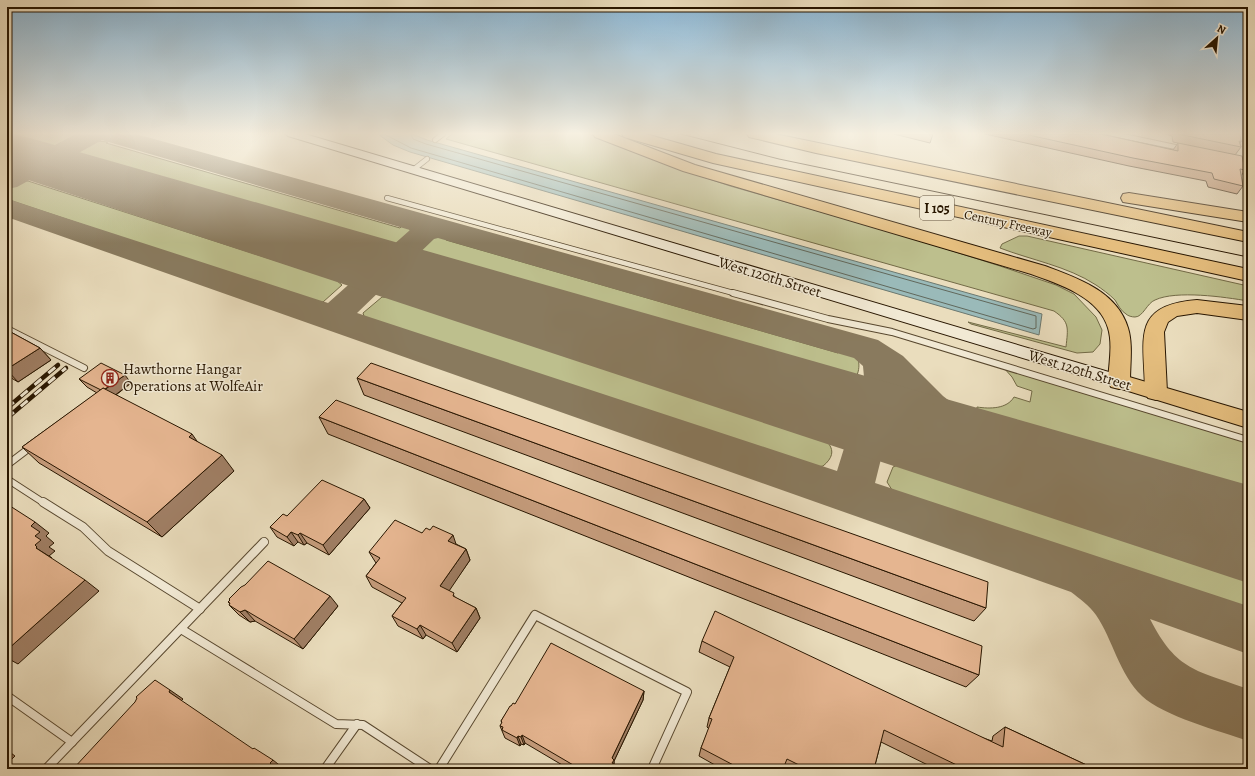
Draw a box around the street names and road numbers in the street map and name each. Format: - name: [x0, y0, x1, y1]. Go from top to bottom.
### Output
- road number: I 105: [920, 196, 954, 220]
- street label: Century Freeway: [963, 205, 1054, 241]
- street label: West 120th Street: [715, 252, 824, 302]
- street label: West 120th Street: [1025, 345, 1134, 395]

